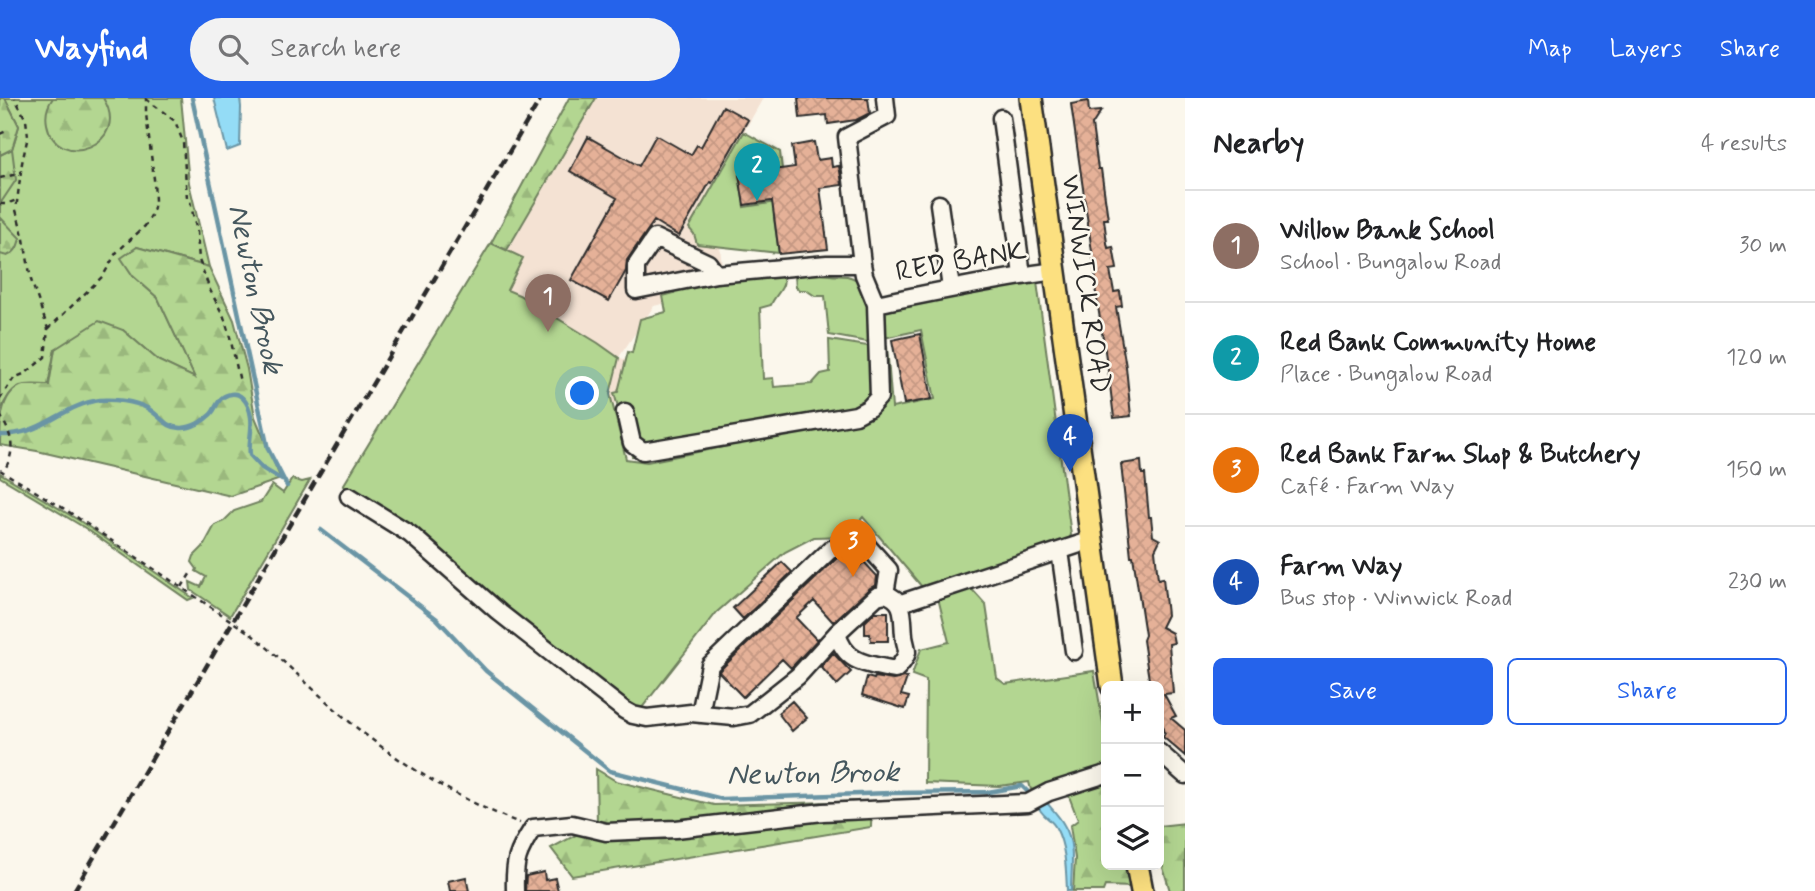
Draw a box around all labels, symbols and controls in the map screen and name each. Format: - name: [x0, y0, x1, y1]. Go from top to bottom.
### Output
- search box: [190, 18, 680, 81]
- text: Wayfind: [35, 27, 148, 71]
- icon: search: [214, 30, 252, 68]
- text: Search here: [270, 32, 401, 66]
- text: Map: [1528, 34, 1572, 65]
- text: Layers: [1610, 34, 1682, 65]
- text: Share: [1720, 34, 1780, 65]
- text: Nearby: [1213, 124, 1304, 163]
- text: 4 results: [1701, 129, 1787, 159]
- pin: 2: [734, 143, 780, 201]
- street label: WINWICK ROAD: [1051, 172, 1119, 396]
- water label: Newton Brook: [218, 201, 292, 379]
- text: Willow Bank School: [1280, 214, 1495, 248]
- text: 1: [1231, 231, 1241, 261]
- text: 30 m: [1739, 231, 1787, 261]
- street label: RED BANK: [893, 232, 1029, 292]
- text: School · Bungalow Road: [1280, 248, 1501, 278]
- pin: 1: [525, 274, 571, 332]
- text: Red Bank Community Home: [1280, 326, 1596, 360]
- text: 2: [1230, 343, 1242, 373]
- text: 120 m: [1726, 343, 1787, 373]
- text: Place · Bungalow Road: [1280, 360, 1492, 390]
- your location: [565, 376, 599, 410]
- pin: 4: [1047, 414, 1093, 472]
- text: Red Bank Farm Shop & Butchery: [1280, 438, 1640, 472]
- text: 3: [1231, 455, 1241, 485]
- text: 150 m: [1726, 455, 1787, 485]
- text: Café · Farm Way: [1280, 472, 1454, 502]
- pin: 3: [830, 519, 876, 577]
- text: Farm Way: [1280, 550, 1402, 584]
- text: 4: [1229, 567, 1243, 597]
- text: 230 m: [1728, 567, 1787, 597]
- text: Bus stop · Winwick Road: [1280, 584, 1512, 614]
- button: Save: [1213, 658, 1493, 725]
- button: Share: [1507, 658, 1787, 725]
- map controls: [1101, 681, 1164, 870]
- button: +: [1101, 681, 1164, 744]
- button: −: [1101, 744, 1164, 807]
- water label: Newton Brook: [726, 753, 901, 795]
- button: layers: [1101, 807, 1164, 870]

